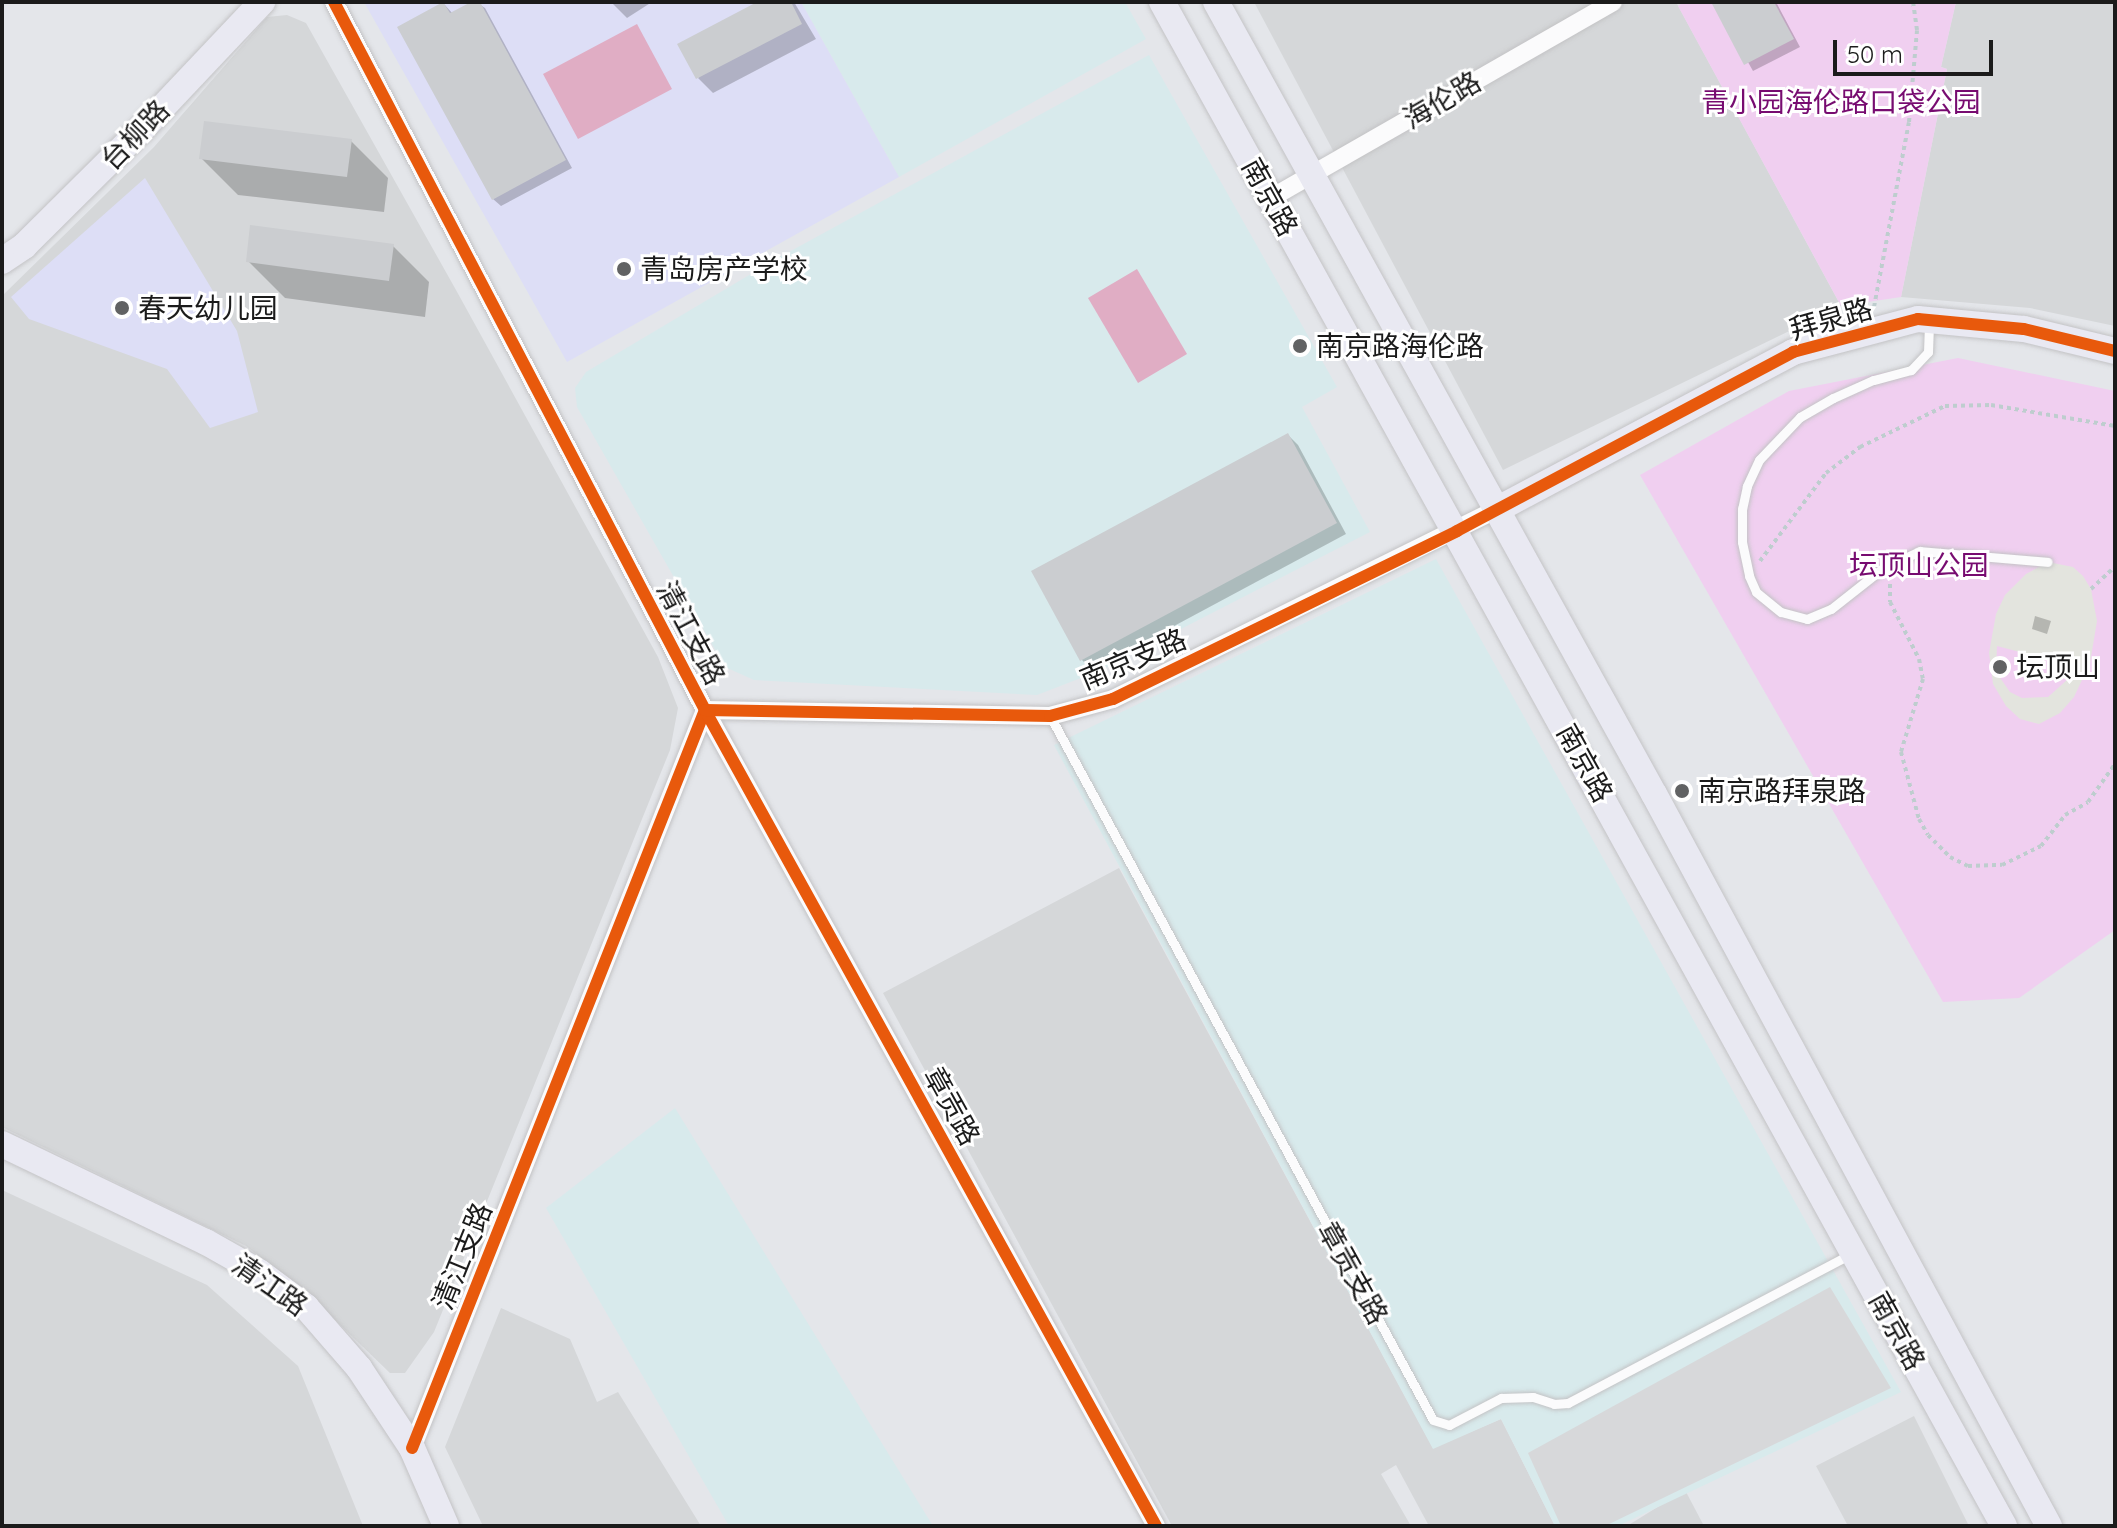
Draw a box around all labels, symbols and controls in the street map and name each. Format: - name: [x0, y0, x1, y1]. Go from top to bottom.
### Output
- scale bar: [1837, 24, 1997, 74]
- text: 50 m: [1847, 39, 1903, 69]
- street label: 海伦路: [1397, 64, 1487, 136]
- park label: 青小园海伦路口袋公园: [1701, 85, 1981, 119]
- street label: 台柳路: [94, 93, 176, 177]
- street label: 南京路: [1235, 152, 1305, 242]
- place label: 青岛房产学校: [640, 252, 808, 286]
- marker: 青岛房产学校: [615, 260, 633, 278]
- place label: 春天幼儿园: [138, 291, 278, 325]
- street label: 拜泉路: [1786, 291, 1876, 347]
- marker: 春天幼儿园: [113, 299, 131, 317]
- place label: 南京路海伦路: [1316, 329, 1484, 363]
- marker: 南京路海伦路: [1291, 337, 1309, 355]
- park label: 坛顶山公园: [1849, 548, 1989, 582]
- street label: 清江支路: [650, 576, 732, 690]
- street label: 南京支路: [1075, 622, 1191, 696]
- place label: 坛顶山: [2016, 650, 2100, 684]
- marker: 坛顶山: [1991, 658, 2009, 676]
- street label: 南京路: [1550, 718, 1620, 808]
- place label: 南京路拜泉路: [1698, 774, 1866, 808]
- marker: 南京路拜泉路: [1673, 782, 1691, 800]
- street label: 章贡路: [917, 1061, 987, 1151]
- street label: 清江支路: [425, 1198, 499, 1314]
- street label: 章贡支路: [1311, 1216, 1395, 1330]
- street label: 清江路: [226, 1247, 314, 1323]
- street label: 南京路: [1862, 1286, 1932, 1376]

